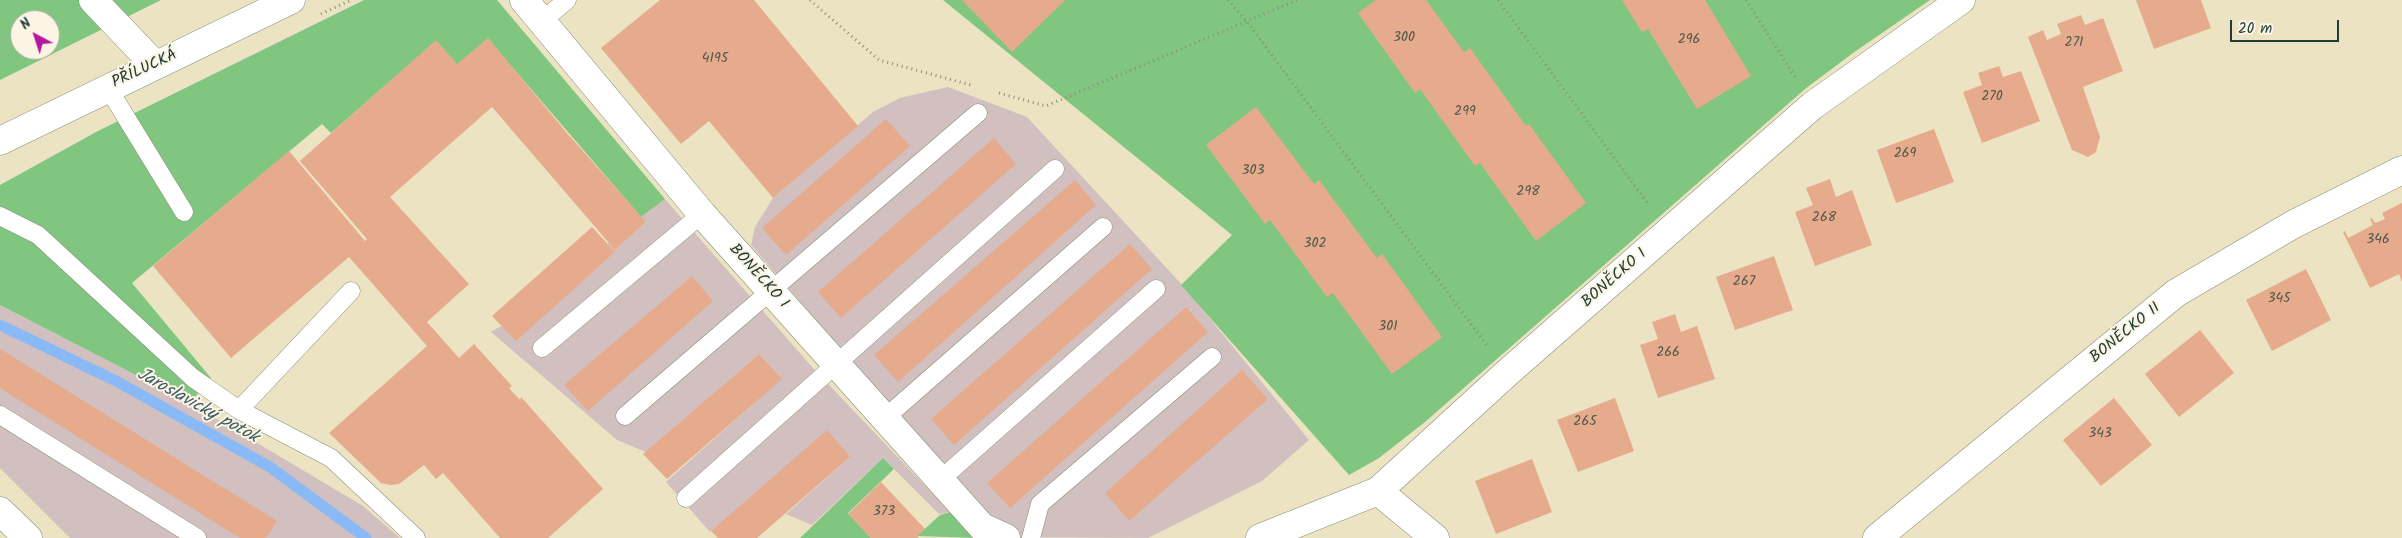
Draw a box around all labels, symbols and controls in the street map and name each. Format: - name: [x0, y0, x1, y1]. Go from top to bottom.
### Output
- north arrow: [10, 10, 60, 60]
- scale bar: [2232, 10, 2341, 42]
- text: N: [16, 13, 36, 36]
- text: 20 m: [2238, 17, 2272, 41]
- house number: 300: [1393, 31, 1415, 47]
- house number: 296: [1678, 33, 1700, 49]
- house number: 271: [2065, 36, 2083, 52]
- street label: PŘÍLUCKÁ: [109, 47, 181, 93]
- house number: 4195: [702, 52, 728, 68]
- house number: 270: [1981, 90, 2003, 106]
- house number: 299: [1454, 105, 1476, 121]
- house number: 269: [1894, 147, 1916, 163]
- house number: 303: [1242, 164, 1264, 180]
- house number: 298: [1516, 185, 1540, 201]
- house number: 268: [1812, 211, 1836, 227]
- house number: 346: [2366, 233, 2390, 249]
- house number: 302: [1303, 237, 1327, 253]
- street label: BONĚCKO I: [724, 241, 792, 313]
- street label: BONĚCKO I: [1578, 245, 1652, 313]
- house number: 267: [1733, 275, 1755, 291]
- house number: 345: [2267, 292, 2291, 308]
- street label: BONĚCKO II: [2087, 300, 2165, 368]
- house number: 301: [1378, 320, 1398, 336]
- house number: 266: [1656, 346, 1680, 362]
- water label: Jaroslavický potok: [132, 365, 262, 449]
- house number: 265: [1573, 415, 1597, 431]
- house number: 343: [2088, 427, 2112, 443]
- house number: 373: [873, 505, 895, 521]

